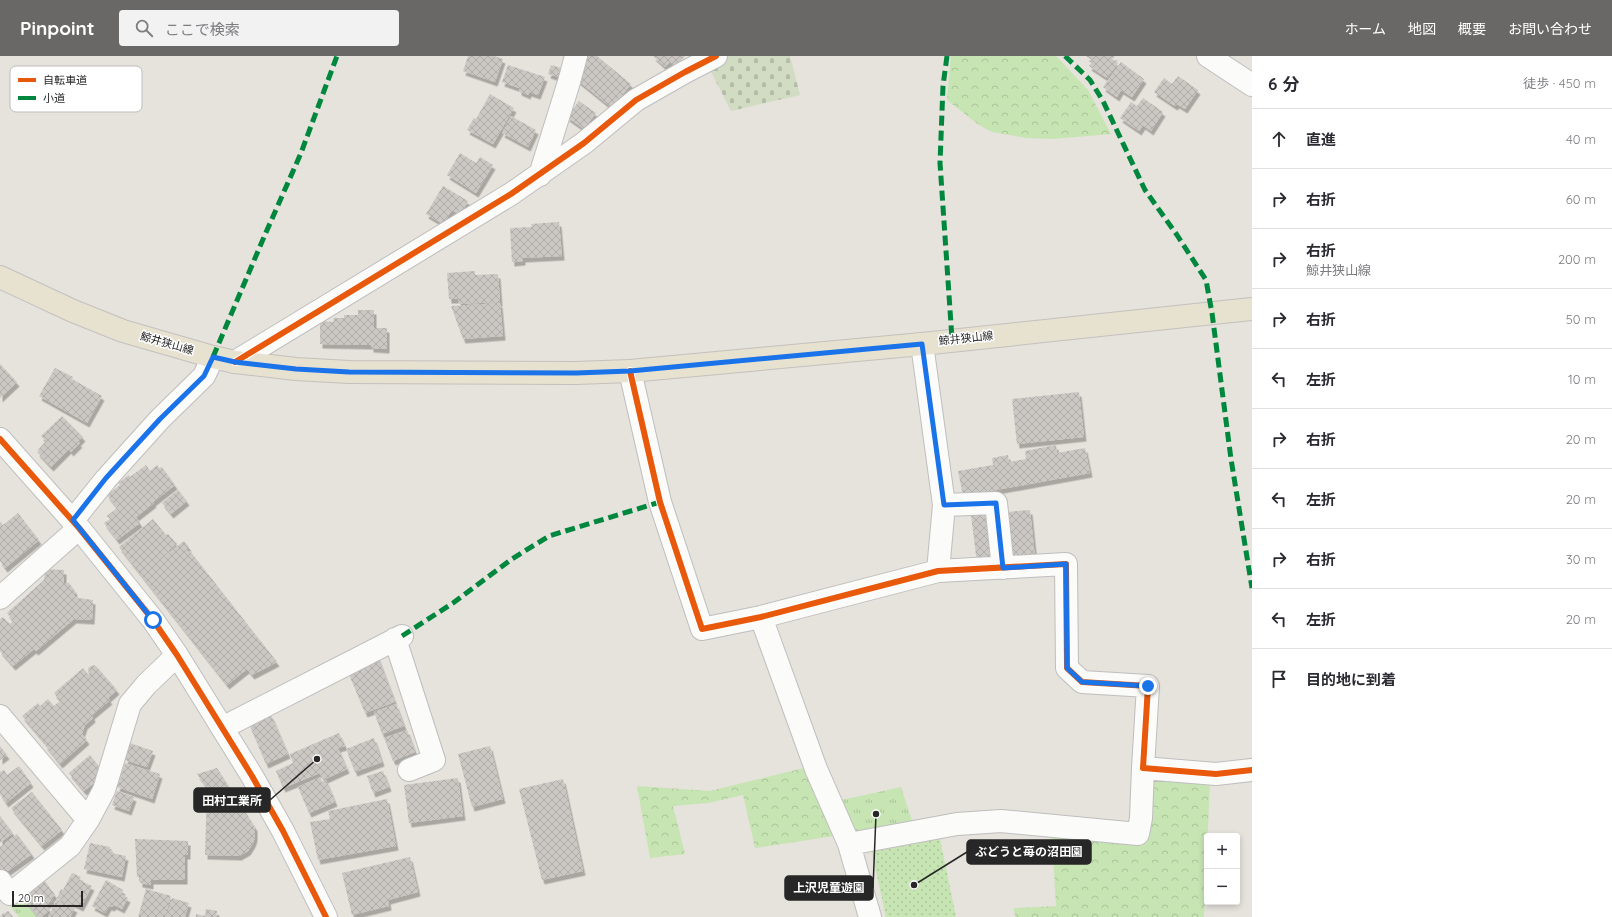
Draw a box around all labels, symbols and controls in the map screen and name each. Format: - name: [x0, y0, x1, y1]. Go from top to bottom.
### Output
- search box: [119, 10, 399, 46]
- text: Pinpoint: [20, 16, 95, 40]
- icon: search: [133, 17, 155, 39]
- text: ここで検索: [165, 20, 240, 39]
- text: ホーム: [1344, 20, 1386, 38]
- text: 地図: [1408, 20, 1436, 38]
- text: 概要: [1458, 20, 1486, 38]
- text: お問い合わせ: [1508, 20, 1592, 38]
- legend: [10, 66, 142, 112]
- text: 自転車道: [43, 73, 87, 87]
- text: 6 分: [1268, 73, 1299, 94]
- text: 徒歩 · 450 m: [1523, 75, 1596, 91]
- text: 小道: [43, 91, 65, 105]
- icon: ahead: [1268, 128, 1290, 150]
- text: 直進: [1306, 130, 1336, 149]
- text: 40 m: [1566, 131, 1596, 147]
- icon: right: [1268, 188, 1290, 210]
- text: 右折: [1306, 190, 1336, 209]
- text: 60 m: [1566, 191, 1596, 207]
- text: 右折: [1306, 241, 1336, 260]
- icon: right: [1268, 248, 1290, 270]
- text: 200 m: [1558, 251, 1596, 267]
- text: 鯨井狭山線: [1306, 262, 1371, 278]
- icon: right: [1268, 308, 1290, 330]
- text: 右折: [1306, 310, 1336, 329]
- text: 50 m: [1566, 311, 1596, 327]
- street label: 鯨井狭山線: [938, 328, 994, 348]
- street label: 鯨井狭山線: [139, 329, 195, 357]
- icon: left: [1268, 368, 1290, 390]
- text: 左折: [1306, 370, 1336, 389]
- text: 10 m: [1568, 371, 1596, 387]
- icon: right: [1268, 428, 1290, 450]
- text: 右折: [1306, 430, 1336, 449]
- text: 20 m: [1566, 431, 1596, 447]
- icon: left: [1268, 488, 1290, 510]
- text: 左折: [1306, 490, 1336, 509]
- text: 20 m: [1566, 491, 1596, 507]
- icon: right: [1268, 548, 1290, 570]
- text: 右折: [1306, 550, 1336, 569]
- text: 30 m: [1566, 551, 1596, 567]
- icon: left: [1268, 608, 1290, 630]
- text: 左折: [1306, 610, 1336, 629]
- route start: [144, 611, 162, 629]
- text: 20 m: [1566, 611, 1596, 627]
- icon: arrive: [1268, 668, 1290, 690]
- text: 目的地に到着: [1306, 670, 1396, 689]
- route end: [1139, 677, 1157, 695]
- callout: 田村工業所: [194, 788, 270, 812]
- text: 田村工業所: [202, 793, 262, 808]
- map controls: [1204, 833, 1240, 905]
- button: +: [1204, 833, 1240, 869]
- callout: ぶどうと苺の沼田園: [967, 840, 1091, 864]
- text: ぶどうと苺の沼田園: [975, 844, 1083, 859]
- button: −: [1204, 869, 1240, 905]
- callout: 上沢児童遊園: [785, 876, 873, 900]
- text: 上沢児童遊園: [793, 880, 865, 895]
- scale bar: [12, 889, 83, 908]
- text: 20 m: [18, 891, 44, 905]

